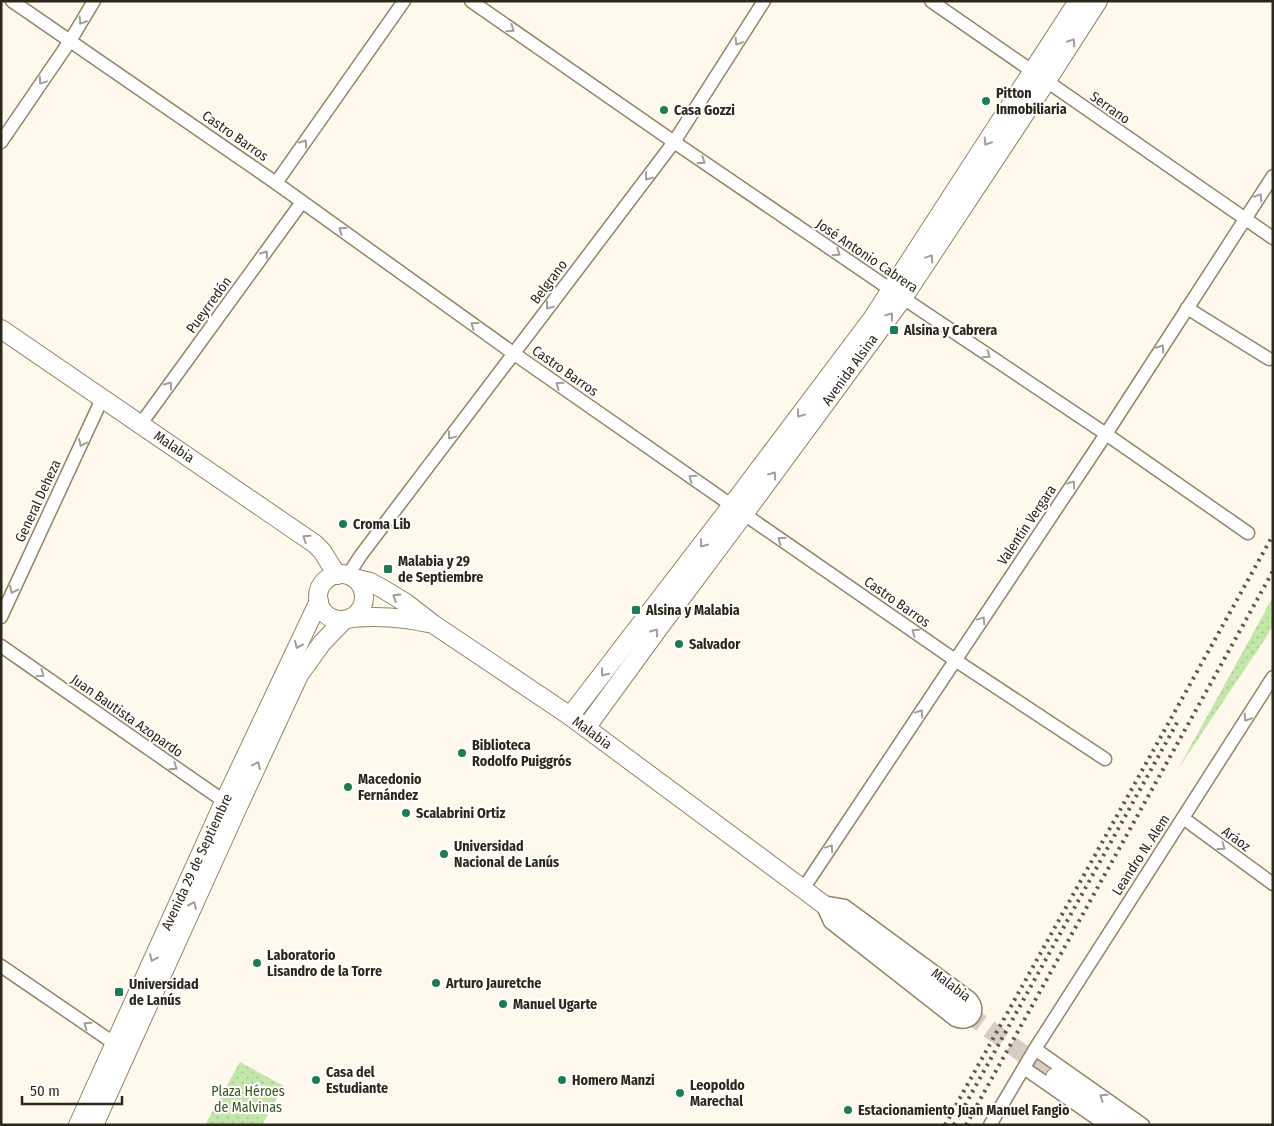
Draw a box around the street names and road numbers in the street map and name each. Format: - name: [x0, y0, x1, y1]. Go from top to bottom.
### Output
- street label: Serrano: [1087, 88, 1133, 128]
- street label: Castro Barros: [199, 107, 271, 165]
- street label: José Antonio Cabrera: [813, 216, 921, 297]
- street label: Belgrano: [527, 257, 571, 307]
- street label: Pueyrredón: [183, 273, 235, 337]
- street label: Avenida Alsina: [818, 331, 882, 409]
- street label: Castro Barros: [529, 342, 601, 400]
- street label: Malabia: [151, 427, 198, 467]
- street label: General Deheza: [12, 457, 65, 545]
- street label: Valentín Vergara: [994, 482, 1060, 568]
- street label: Castro Barros: [861, 573, 933, 631]
- street label: Juan Bautista Azopardo: [68, 671, 186, 761]
- street label: Malabia: [569, 713, 615, 753]
- street label: Avenida 29 de Septiembre: [158, 791, 236, 933]
- street label: Leandro N. Alem: [1109, 811, 1173, 899]
- street label: Aráoz: [1218, 823, 1254, 855]
- street label: Malabia: [928, 965, 974, 1005]

